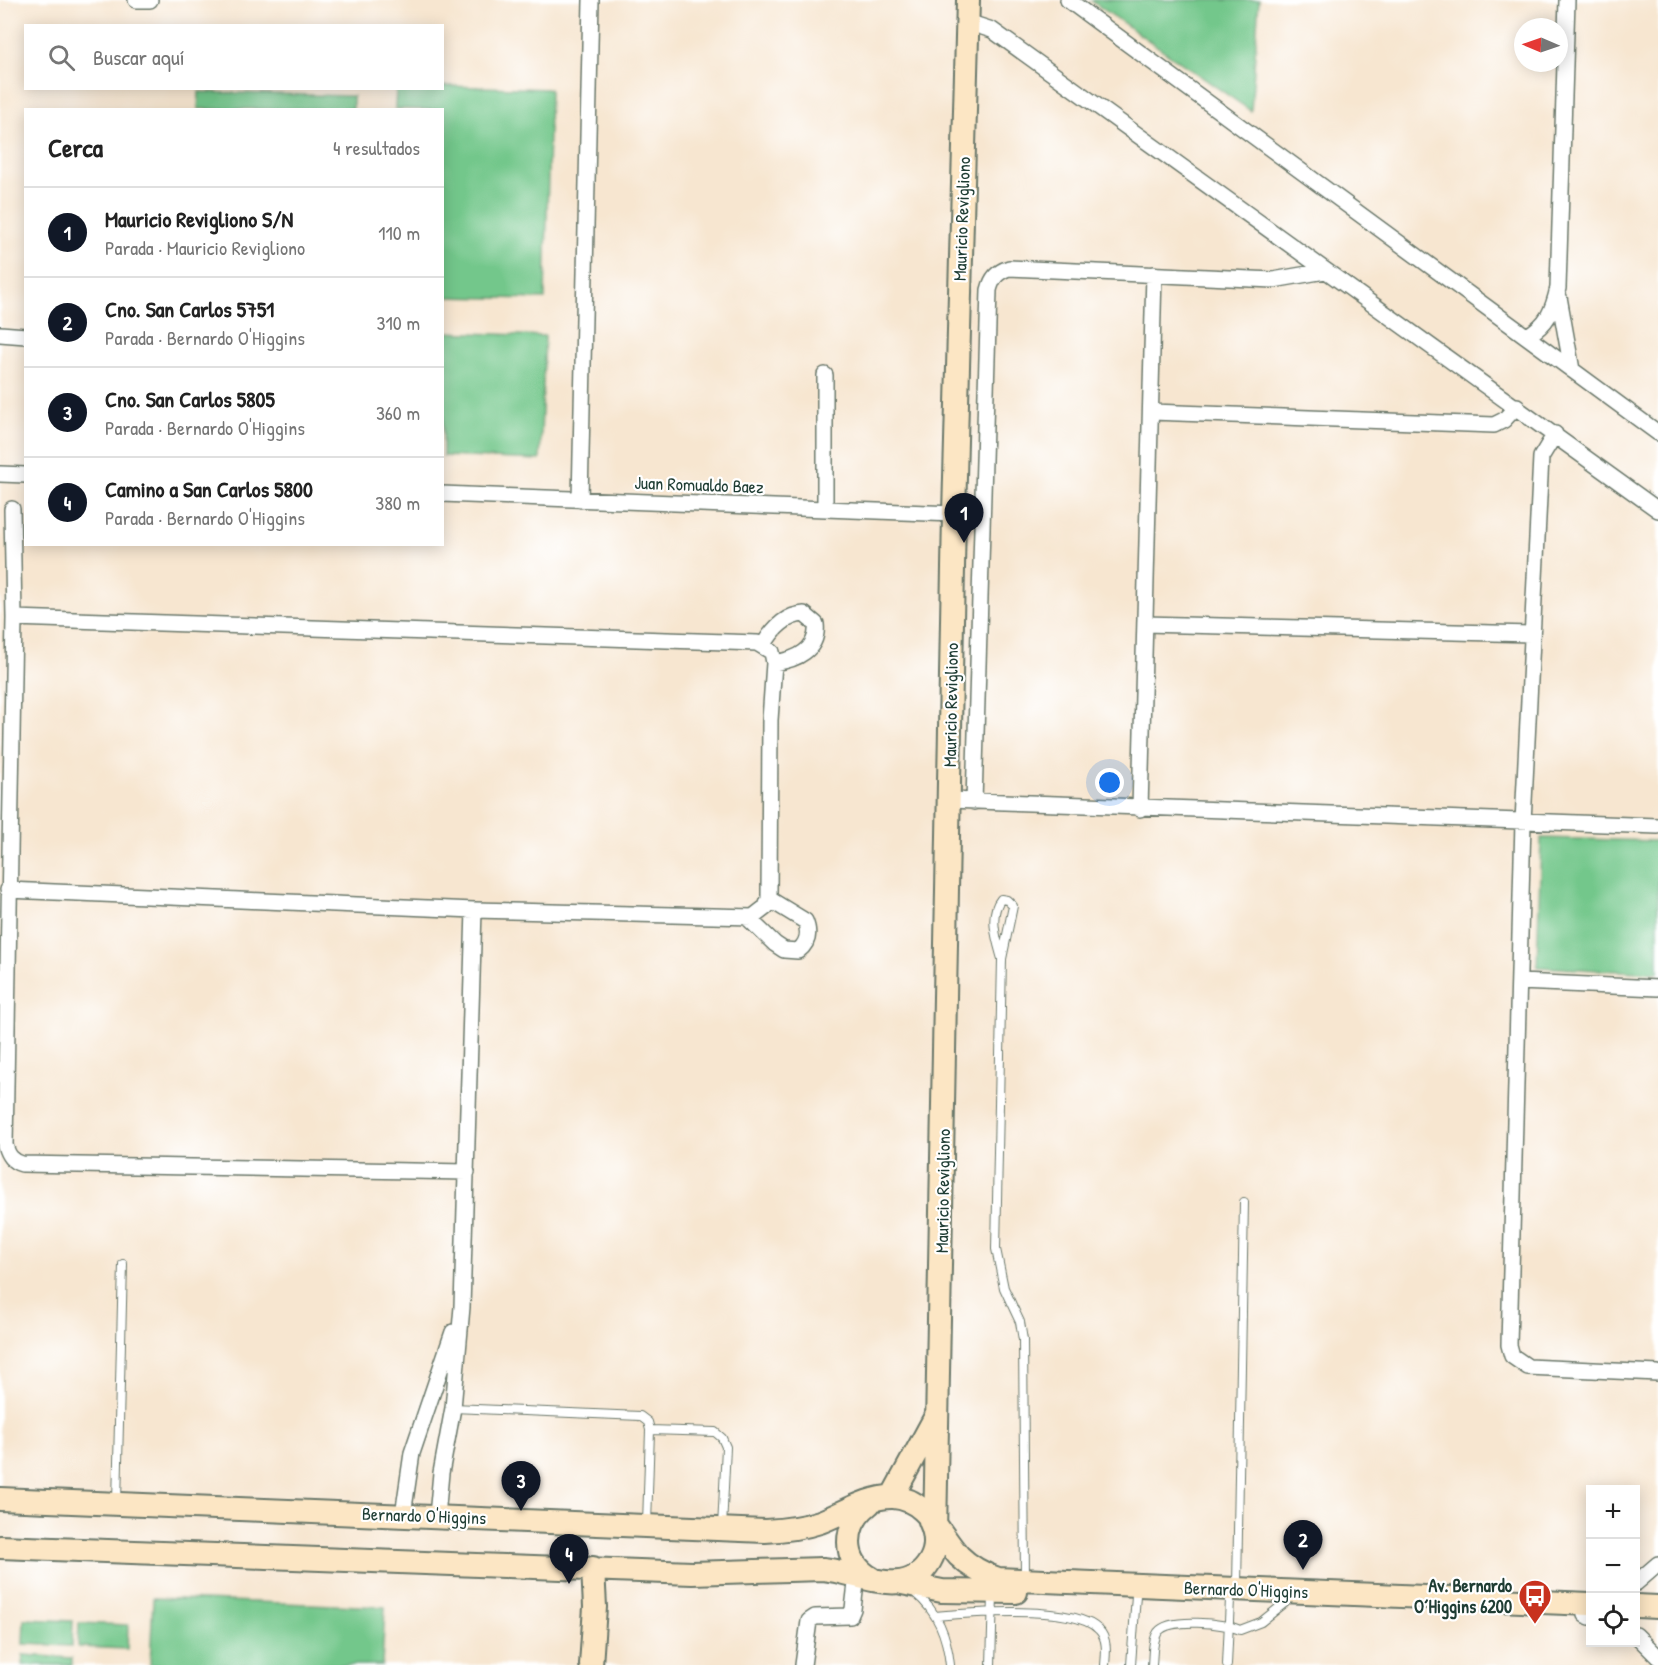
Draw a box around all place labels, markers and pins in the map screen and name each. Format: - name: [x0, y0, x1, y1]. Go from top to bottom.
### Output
- pin: 1: [944, 494, 984, 543]
- pin: 3: [502, 1462, 540, 1511]
- pin: 2: [1284, 1520, 1322, 1570]
- pin: 4: [550, 1534, 588, 1584]
- place label: Av. Bernardo O´Higgins 6200: [1414, 1573, 1513, 1620]
- bus stop icon: Av. Bernardo O´Higgins 6200: [1517, 1578, 1553, 1625]

